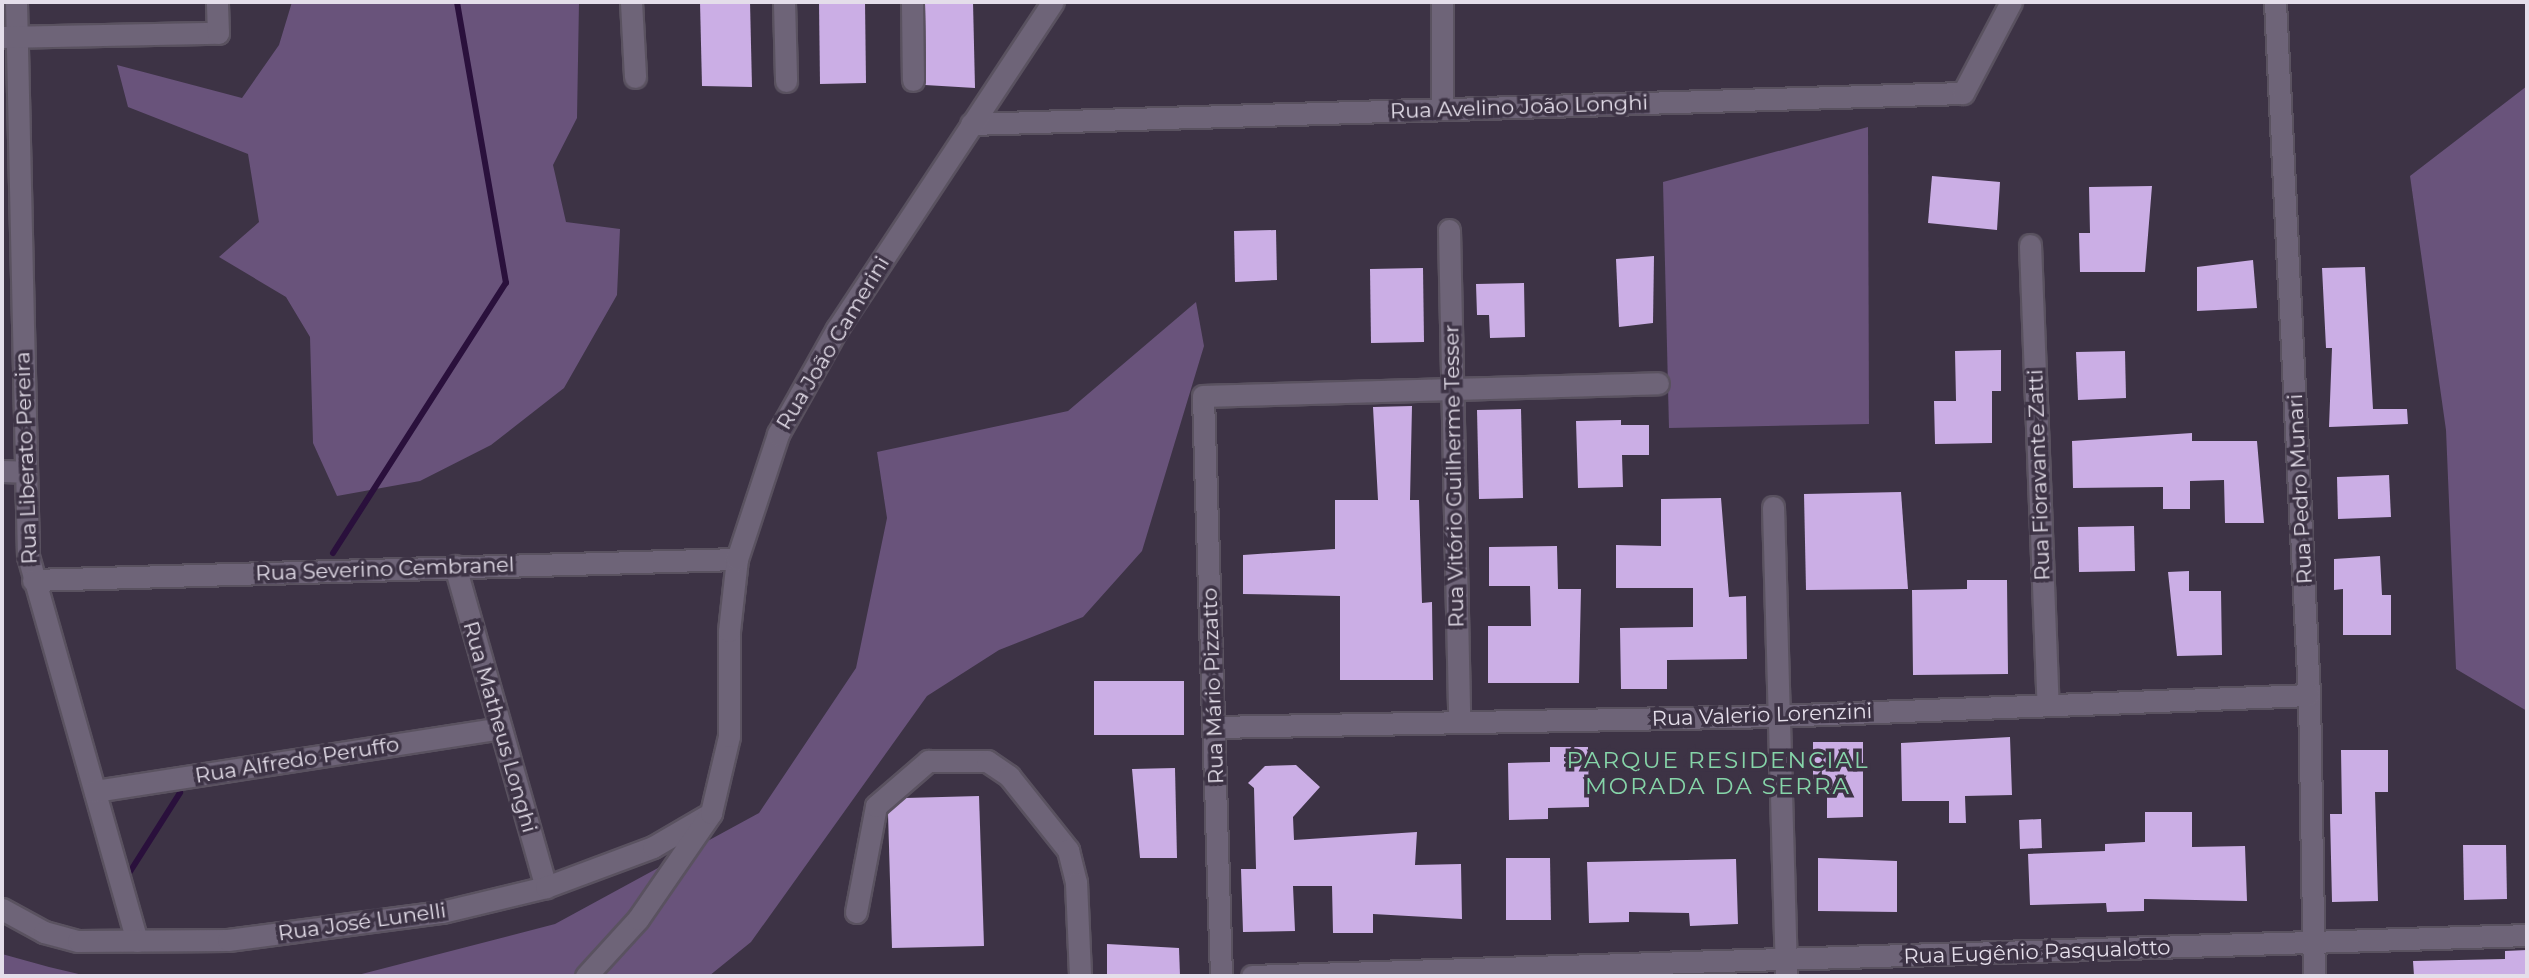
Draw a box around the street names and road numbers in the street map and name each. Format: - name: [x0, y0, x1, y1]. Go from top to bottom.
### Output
- street label: Rua Avelino João Longhi: [1390, 90, 1648, 124]
- street label: Rua João Camerini: [771, 252, 895, 434]
- street label: Rua Vitório Guilherme Tesser: [1439, 324, 1469, 628]
- street label: Rua Liberato Pereira: [10, 351, 42, 565]
- street label: Rua Fioravante Zatti: [2023, 369, 2055, 581]
- street label: Rua Pedro Munari: [2282, 393, 2318, 585]
- street label: Rua Severino Cembranel: [255, 552, 515, 586]
- street label: Rua Mário Pizzatto: [1197, 587, 1229, 785]
- street label: Rua Matheus Longhi: [458, 618, 542, 836]
- street label: Rua Valerio Lorenzini: [1651, 699, 1873, 731]
- street label: Rua Alfredo Peruffo: [193, 731, 401, 789]
- street label: Rua José Lunelli: [276, 898, 448, 946]
- street label: Rua Eugênio Pasqualotto: [1903, 935, 2171, 969]

